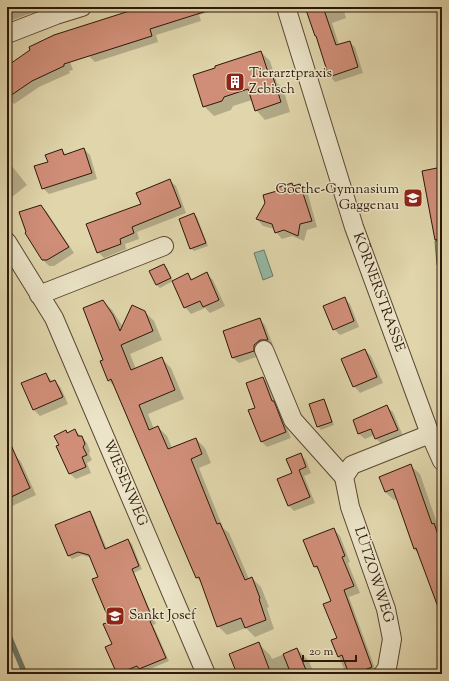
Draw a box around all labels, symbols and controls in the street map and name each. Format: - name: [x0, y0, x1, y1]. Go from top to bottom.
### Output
- place label: Tierarztpraxis Zebisch: [249, 64, 332, 100]
- building icon: Tierarztpraxis Zebisch: [224, 71, 246, 93]
- place label: Goethe-Gymnasium Gaggenau: [276, 180, 399, 216]
- school or university icon: Goethe-Gymnasium Gaggenau: [402, 187, 424, 209]
- street label: KÖRNERSTRASSE: [347, 230, 409, 355]
- street label: WIESENWEG: [97, 437, 152, 530]
- street label: LÜTZOWWEG: [348, 524, 399, 626]
- school or university icon: Sankt Josef: [104, 605, 126, 627]
- place label: Sankt Josef: [129, 606, 197, 626]
- scale bar: [303, 637, 356, 663]
- text: 20 m: [309, 643, 334, 661]

